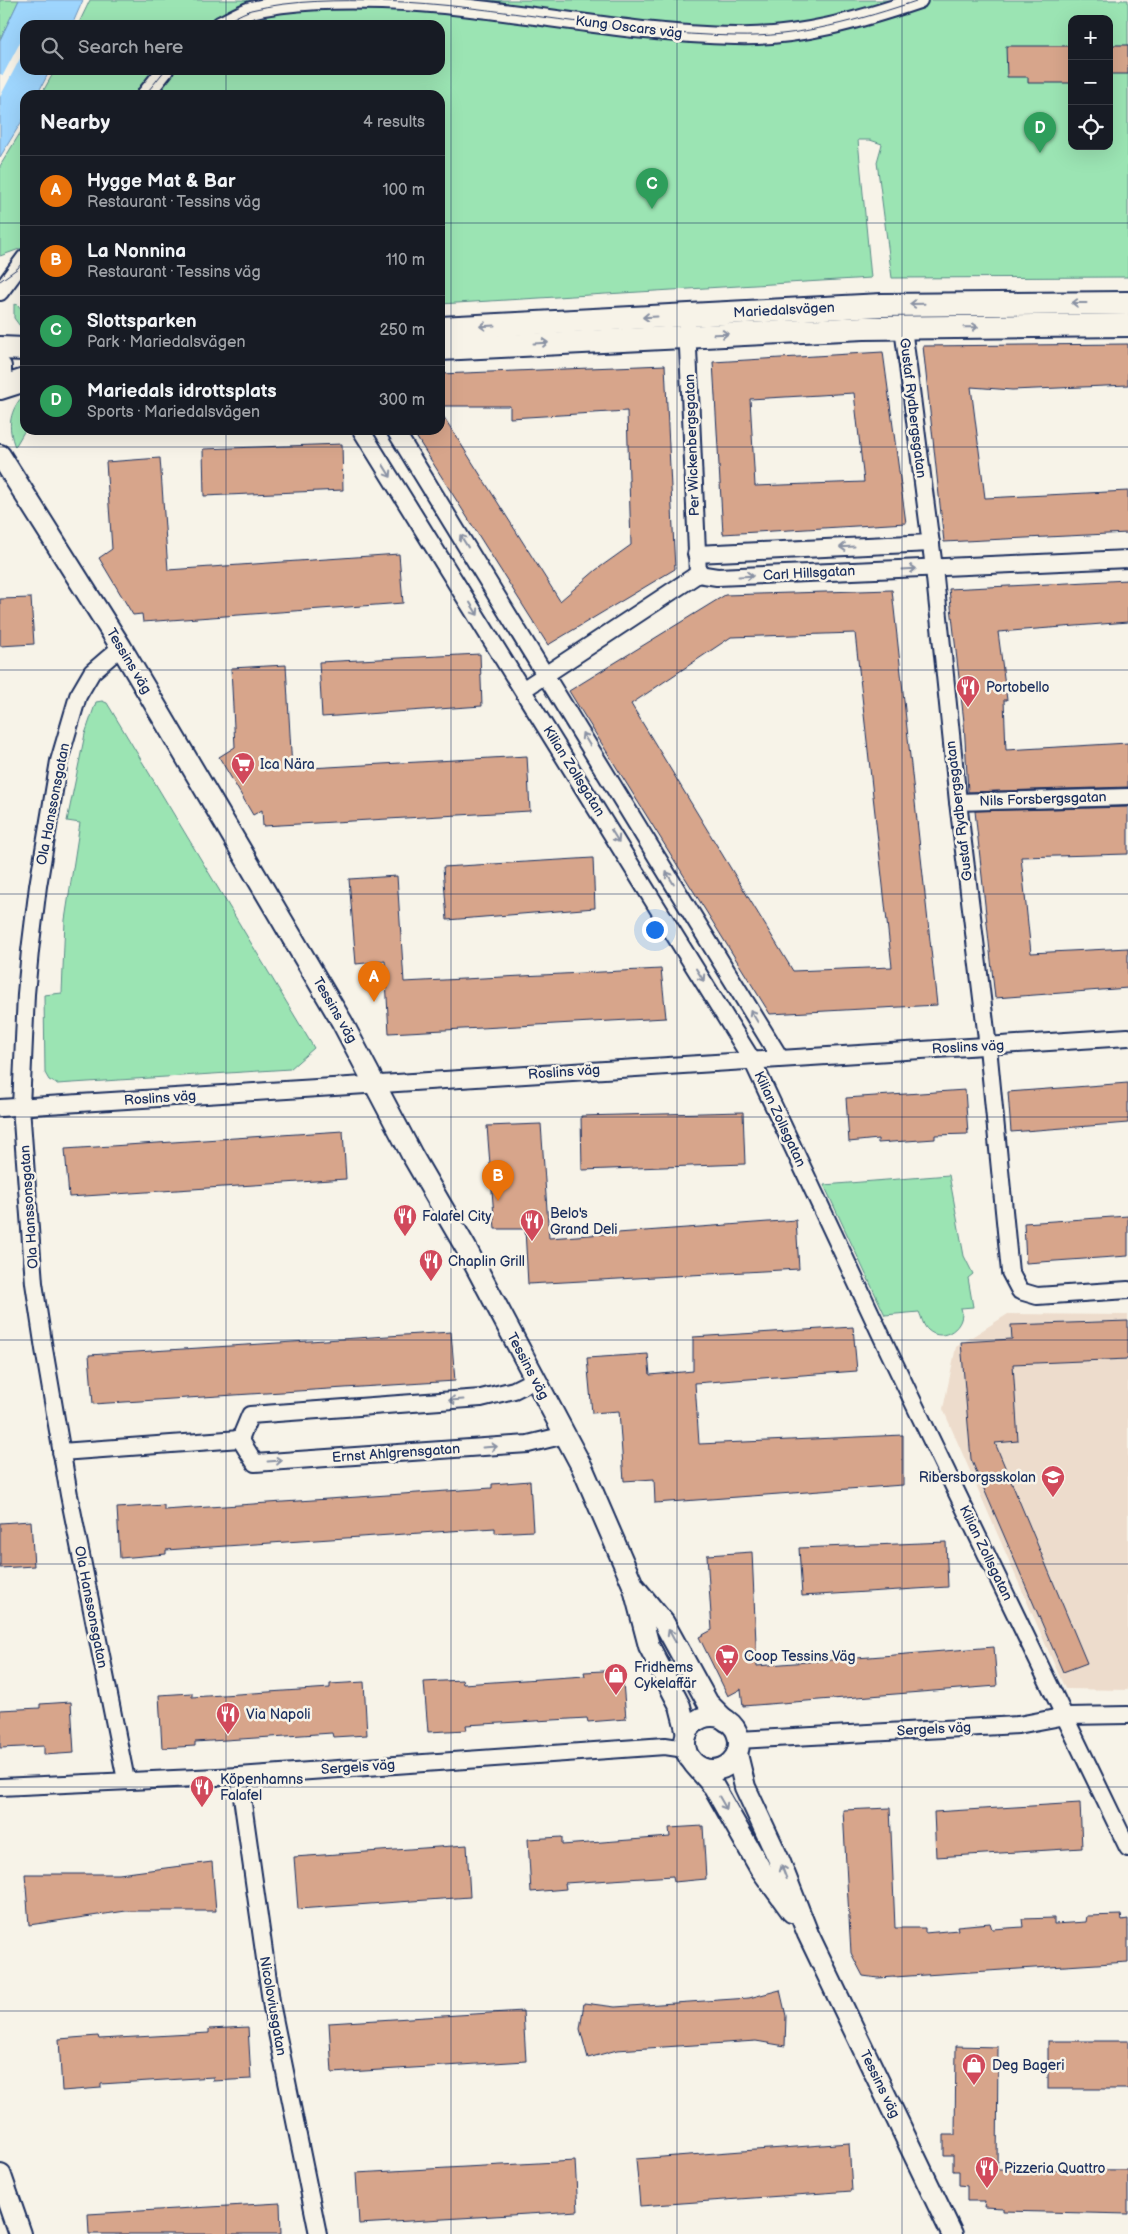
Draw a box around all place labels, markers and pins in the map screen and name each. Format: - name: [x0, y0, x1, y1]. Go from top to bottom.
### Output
- pin: D: [1024, 112, 1056, 153]
- pin: C: [636, 168, 668, 209]
- restaurant icon: Portobello: [955, 674, 981, 708]
- place label: Portobello: [986, 679, 1050, 696]
- supermarket icon: Ica Nära: [230, 751, 256, 785]
- place label: Ica Nära: [260, 756, 315, 773]
- pin: A: [358, 961, 390, 1002]
- pin: B: [482, 1160, 514, 1201]
- restaurant icon: Falafel City: [392, 1203, 418, 1237]
- place label: Belo's Grand Deli: [550, 1205, 618, 1238]
- place label: Falafel City: [422, 1208, 492, 1225]
- restaurant icon: Belo's Grand Deli: [519, 1208, 545, 1242]
- restaurant icon: Chaplin Grill: [418, 1248, 444, 1282]
- place label: Chaplin Grill: [448, 1253, 525, 1270]
- school or university icon: Ribersborgsskolan: [1040, 1464, 1066, 1498]
- place label: Ribersborgsskolan: [919, 1469, 1036, 1486]
- supermarket icon: Coop Tessins Väg: [714, 1643, 740, 1677]
- place label: Coop Tessins Väg: [744, 1648, 855, 1665]
- place label: Fridhems Cykelaffär: [634, 1659, 697, 1692]
- shop icon: Fridhems Cykelaffär: [603, 1662, 629, 1696]
- restaurant icon: Via Napoli: [215, 1701, 241, 1735]
- place label: Via Napoli: [246, 1706, 311, 1723]
- place label: Köpenhamns Falafel: [220, 1771, 303, 1804]
- restaurant icon: Köpenhamns Falafel: [189, 1774, 215, 1808]
- shop icon: Deg Bageri: [961, 2052, 987, 2086]
- place label: Deg Bageri: [992, 2057, 1064, 2074]
- restaurant icon: Pizzeria Quattro: [974, 2155, 1000, 2189]
- place label: Pizzeria Quattro: [1004, 2160, 1106, 2177]

